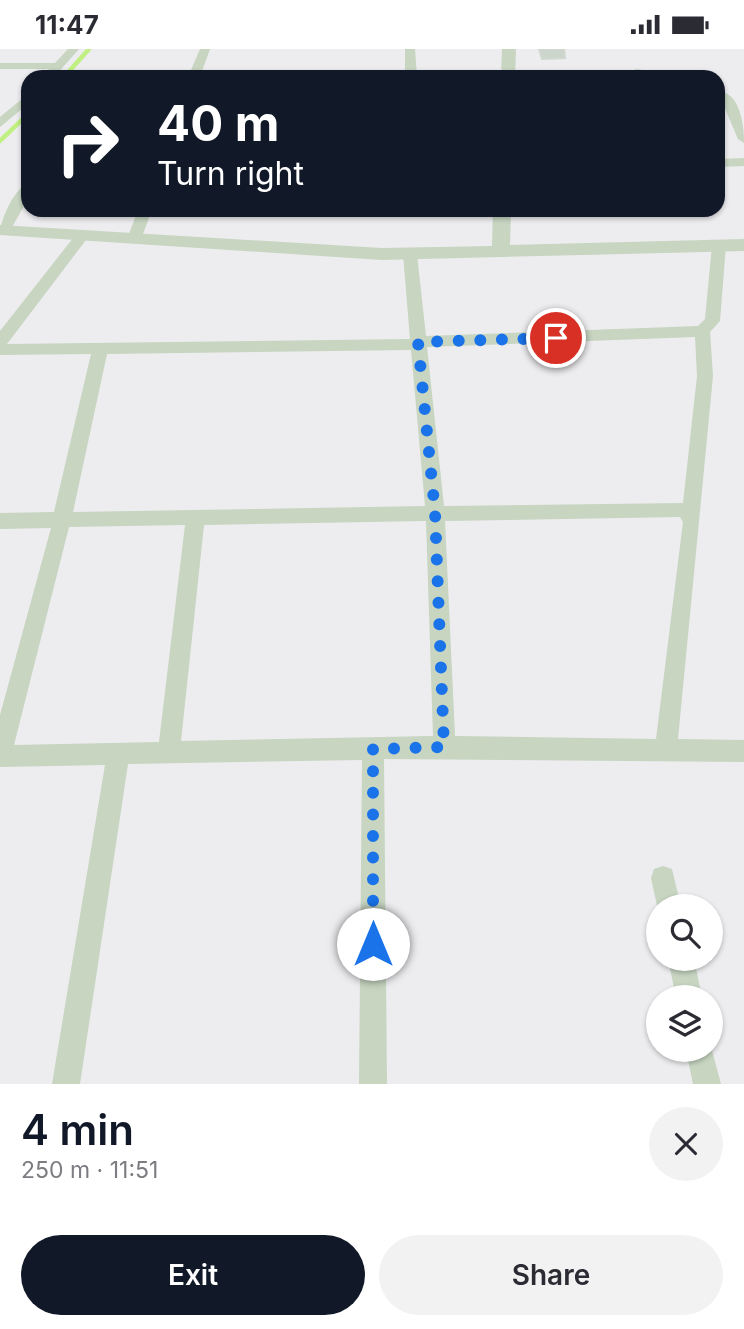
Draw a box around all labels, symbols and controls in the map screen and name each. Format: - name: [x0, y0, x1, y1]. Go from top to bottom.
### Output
- text: 11:47: [35, 9, 99, 40]
- text: 40 m: [157, 94, 280, 153]
- icon: right: [42, 98, 133, 189]
- text: Turn right: [157, 154, 304, 193]
- pin: [526, 308, 586, 368]
- icon: arrive: [537, 319, 575, 357]
- map controls: [646, 894, 723, 1062]
- button: search: [646, 894, 723, 971]
- position arrow: [336, 907, 410, 981]
- button: layers: [646, 985, 723, 1062]
- text: 4 min: [21, 1104, 134, 1155]
- button: close: [649, 1107, 723, 1181]
- text: 250 m · 11:51: [21, 1156, 158, 1184]
- button: Exit: [21, 1235, 365, 1315]
- button: Share: [379, 1235, 723, 1315]

